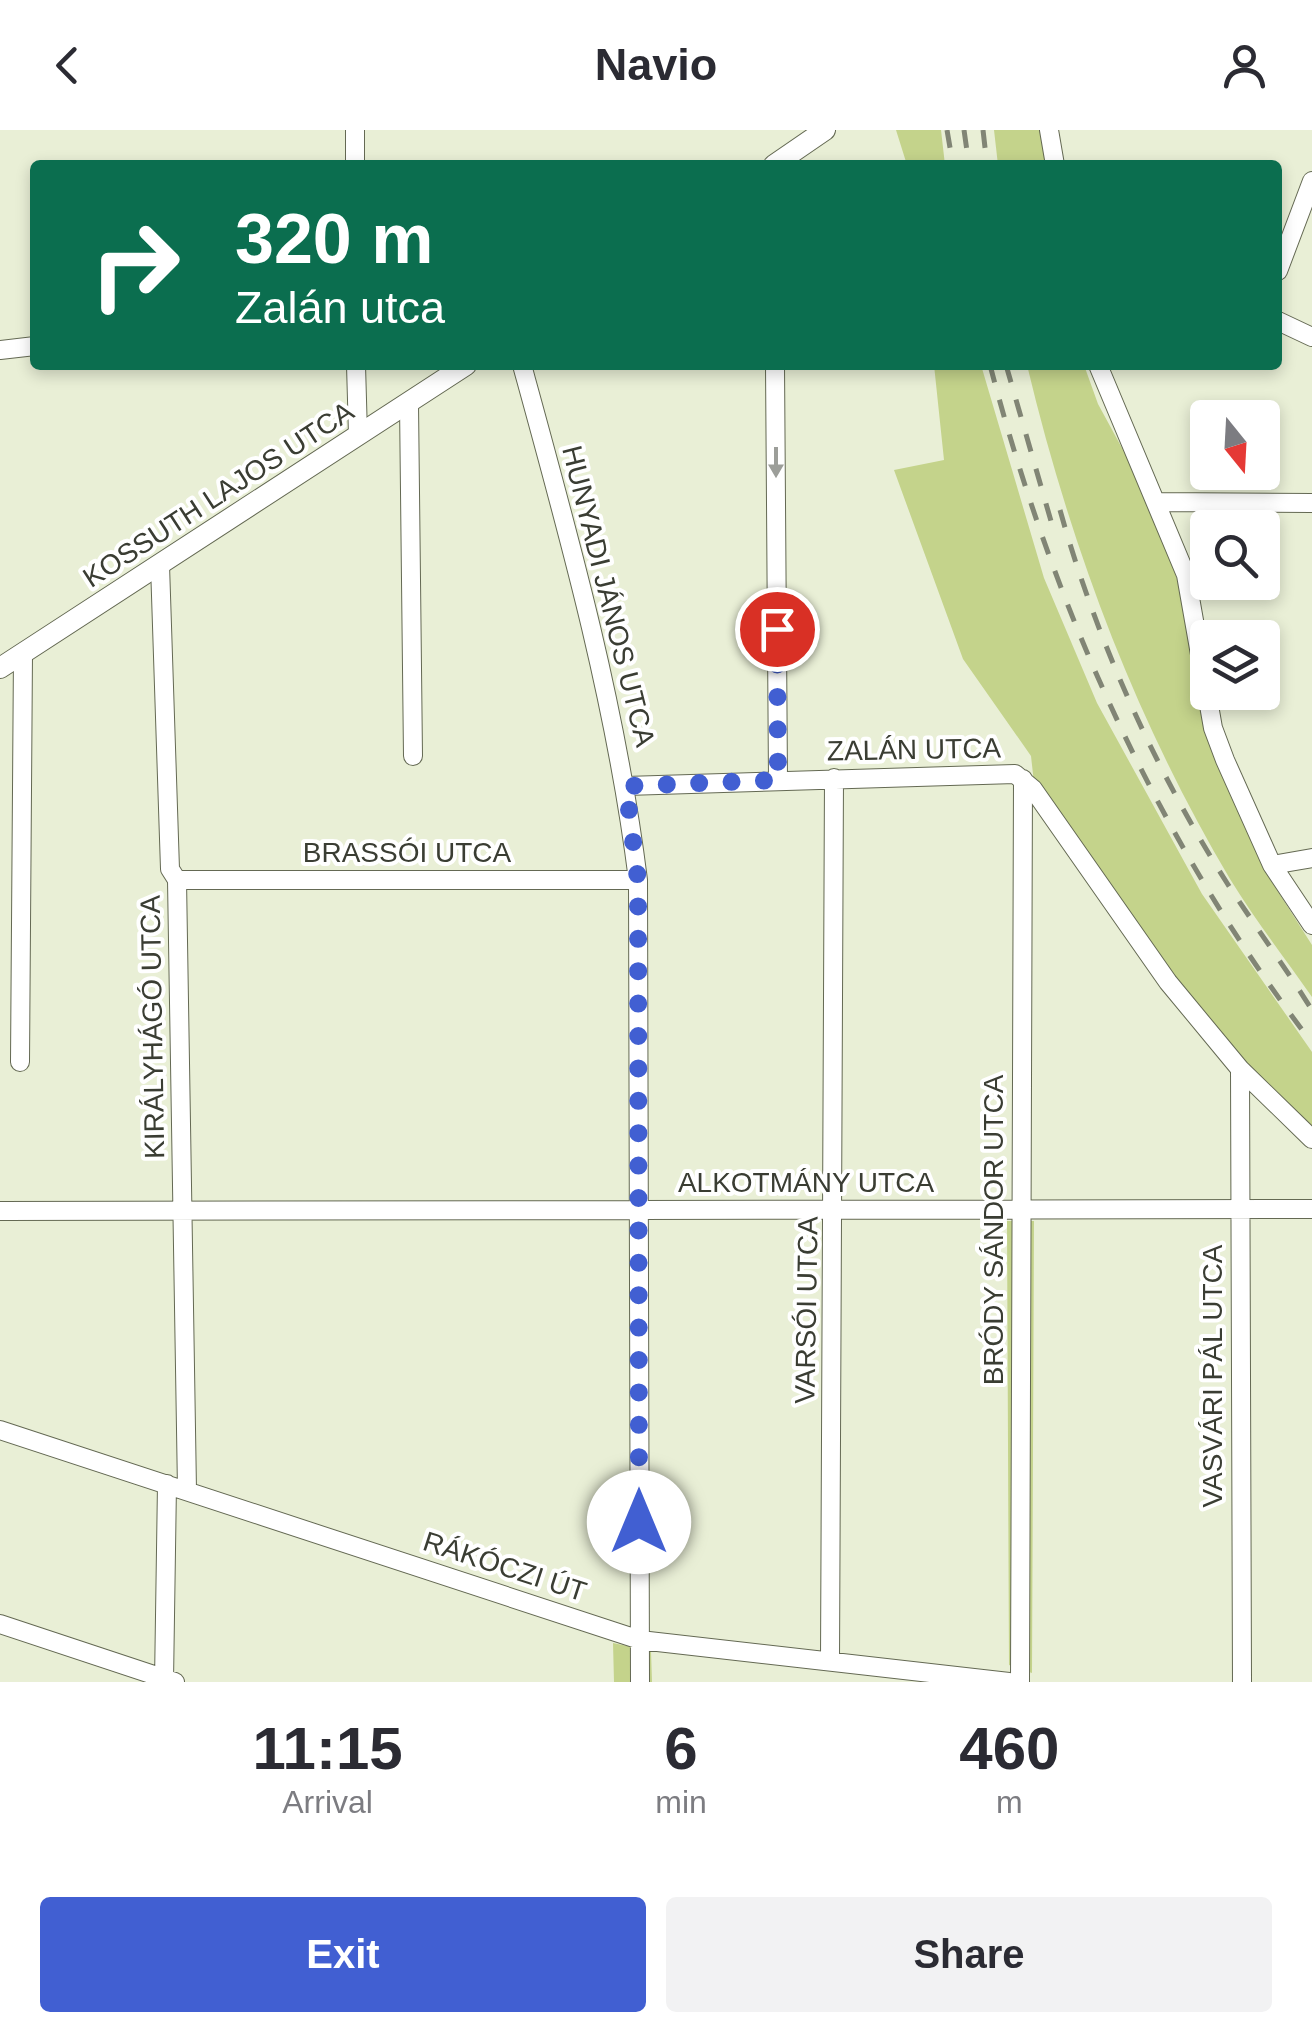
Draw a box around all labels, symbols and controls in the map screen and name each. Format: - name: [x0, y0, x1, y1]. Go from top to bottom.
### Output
- icon: back: [40, 38, 95, 93]
- icon: person: [1217, 38, 1272, 93]
- text: Navio: [595, 39, 717, 90]
- icon: right: [70, 200, 200, 330]
- text: 320 m: [235, 200, 433, 278]
- text: Zalán utca: [235, 282, 445, 333]
- street label: KOSSUTH LAJOS UTCA: [77, 395, 359, 593]
- north arrow: [1190, 400, 1280, 490]
- map controls: [1190, 400, 1280, 710]
- street label: HUNYADI JÁNOS UTCA: [556, 442, 661, 750]
- one-way arrow: [768, 447, 784, 479]
- button: search: [1190, 510, 1280, 600]
- pin: [735, 587, 820, 672]
- icon: arrive: [750, 602, 805, 657]
- button: layers: [1190, 620, 1280, 710]
- street label: ZALÁN UTCA: [827, 732, 1002, 767]
- street label: BRASSÓI UTCA: [303, 837, 512, 868]
- street label: KIRÁLYHÁGÓ UTCA: [135, 894, 170, 1159]
- street label: BRÓDY SÁNDOR UTCA: [978, 1074, 1009, 1385]
- street label: ALKOTMÁNY UTCA: [678, 1167, 934, 1198]
- street label: VARSÓI UTCA: [789, 1216, 824, 1404]
- street label: VASVÁRI PÁL UTCA: [1197, 1244, 1228, 1507]
- position arrow: [587, 1470, 691, 1574]
- street label: RÁKÓCZI ÚT: [419, 1526, 590, 1607]
- text: 11:15: [253, 1715, 403, 1782]
- text: 6: [664, 1715, 698, 1782]
- text: 460: [959, 1715, 1059, 1782]
- text: Arrival: [282, 1784, 373, 1820]
- text: min: [655, 1784, 707, 1820]
- text: m: [996, 1784, 1023, 1820]
- button: Exit: [40, 1897, 646, 2012]
- button: Share: [666, 1897, 1272, 2012]

